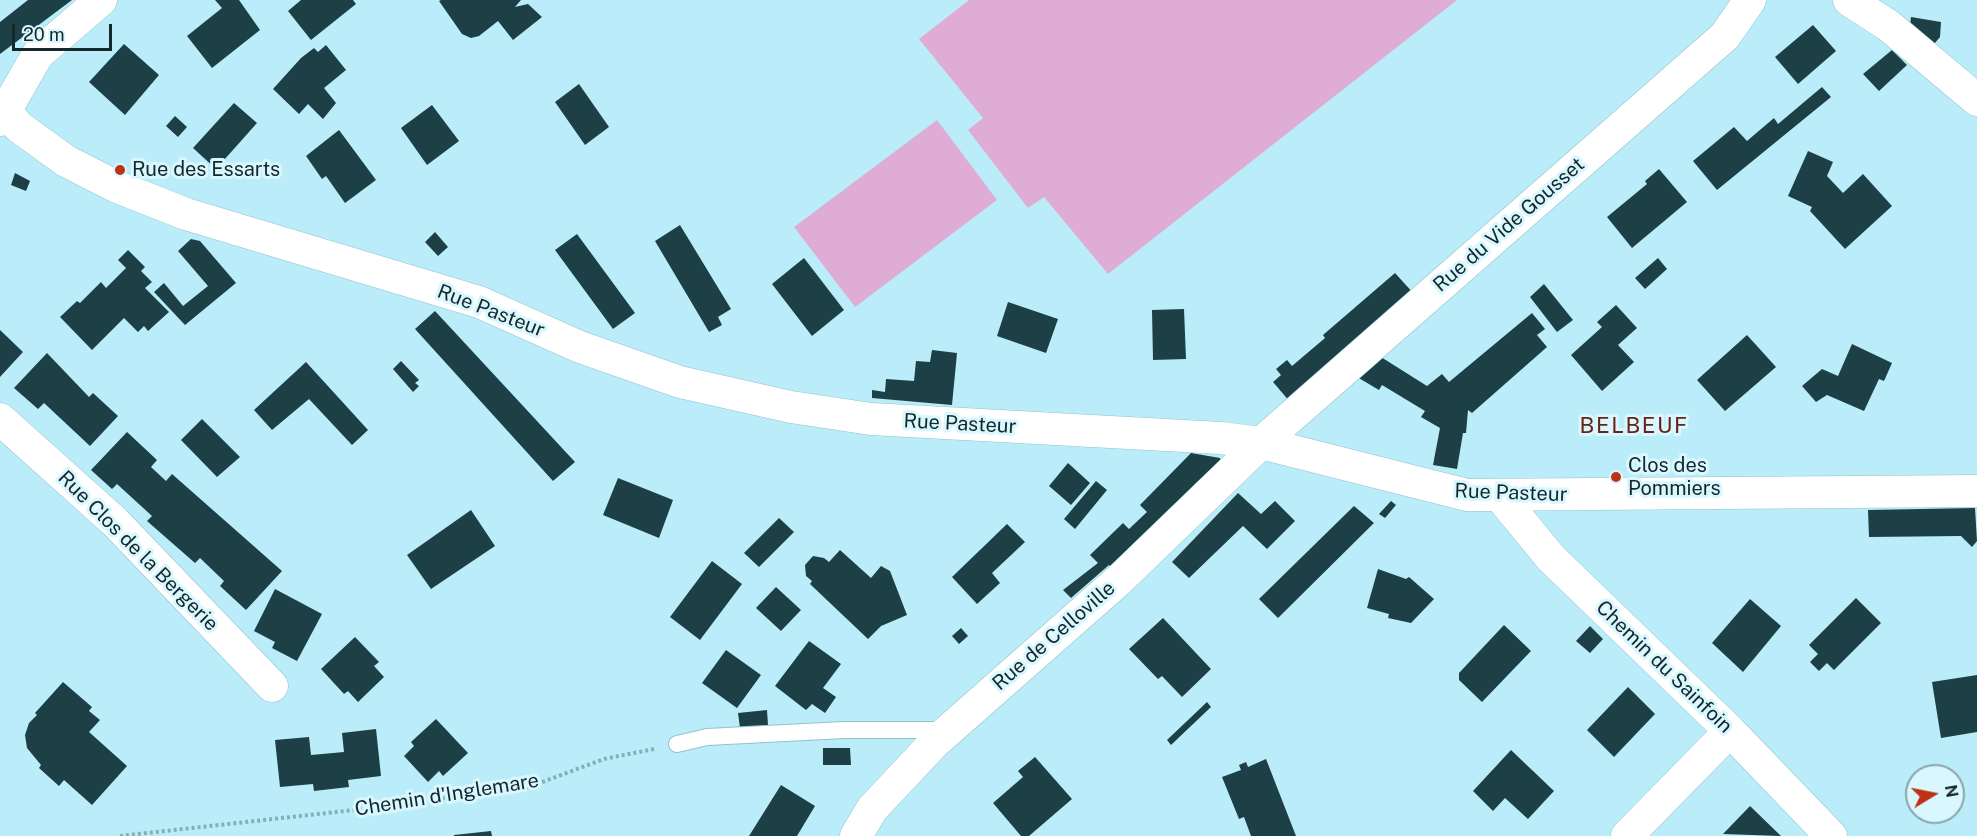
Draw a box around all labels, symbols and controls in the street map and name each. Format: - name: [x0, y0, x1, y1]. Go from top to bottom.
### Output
- scale bar: [15, 12, 116, 50]
- text: 20 m: [23, 24, 65, 45]
- street label: Rue du Vide Gousset: [1428, 153, 1590, 297]
- place label: Rue des Essarts: [132, 158, 280, 182]
- marker: Rue des Essarts: [113, 163, 127, 177]
- street label: Rue Pasteur: [434, 280, 548, 342]
- street label: Rue Pasteur: [903, 409, 1017, 439]
- district label: BELBEUF: [1580, 413, 1688, 439]
- place label: Clos des Pommiers: [1628, 454, 1721, 501]
- street label: Rue Clos de la Bergerie: [53, 466, 223, 636]
- marker: Clos des Pommiers: [1609, 470, 1623, 484]
- street label: Rue Pasteur: [1454, 479, 1568, 507]
- street label: Rue de Celloville: [988, 576, 1120, 696]
- street label: Chemin du Sainfoin: [1591, 596, 1737, 738]
- north arrow: [1905, 764, 1965, 824]
- street label: Chemin d'Inglemare: [353, 769, 541, 821]
- text: N: [1941, 783, 1962, 799]

